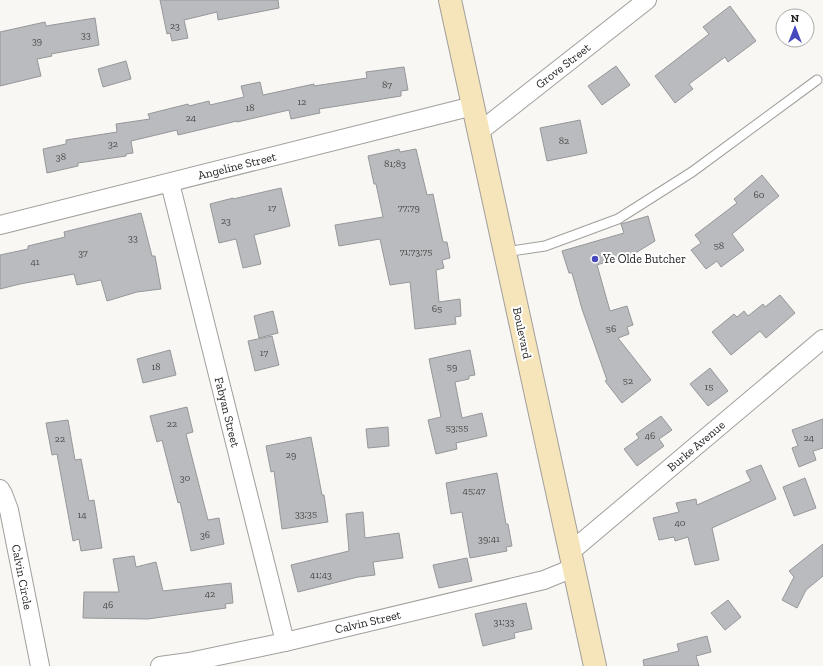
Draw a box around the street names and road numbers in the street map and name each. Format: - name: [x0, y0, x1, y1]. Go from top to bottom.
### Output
- street label: Grove Street: [533, 40, 593, 92]
- street label: Angeline Street: [196, 149, 278, 183]
- street label: Boulevard: [510, 306, 534, 360]
- street label: Fabyan Street: [212, 376, 243, 449]
- street label: Burke Avenue: [664, 418, 728, 474]
- street label: Calvin Circle: [9, 543, 35, 611]
- street label: Calvin Street: [334, 607, 403, 636]

